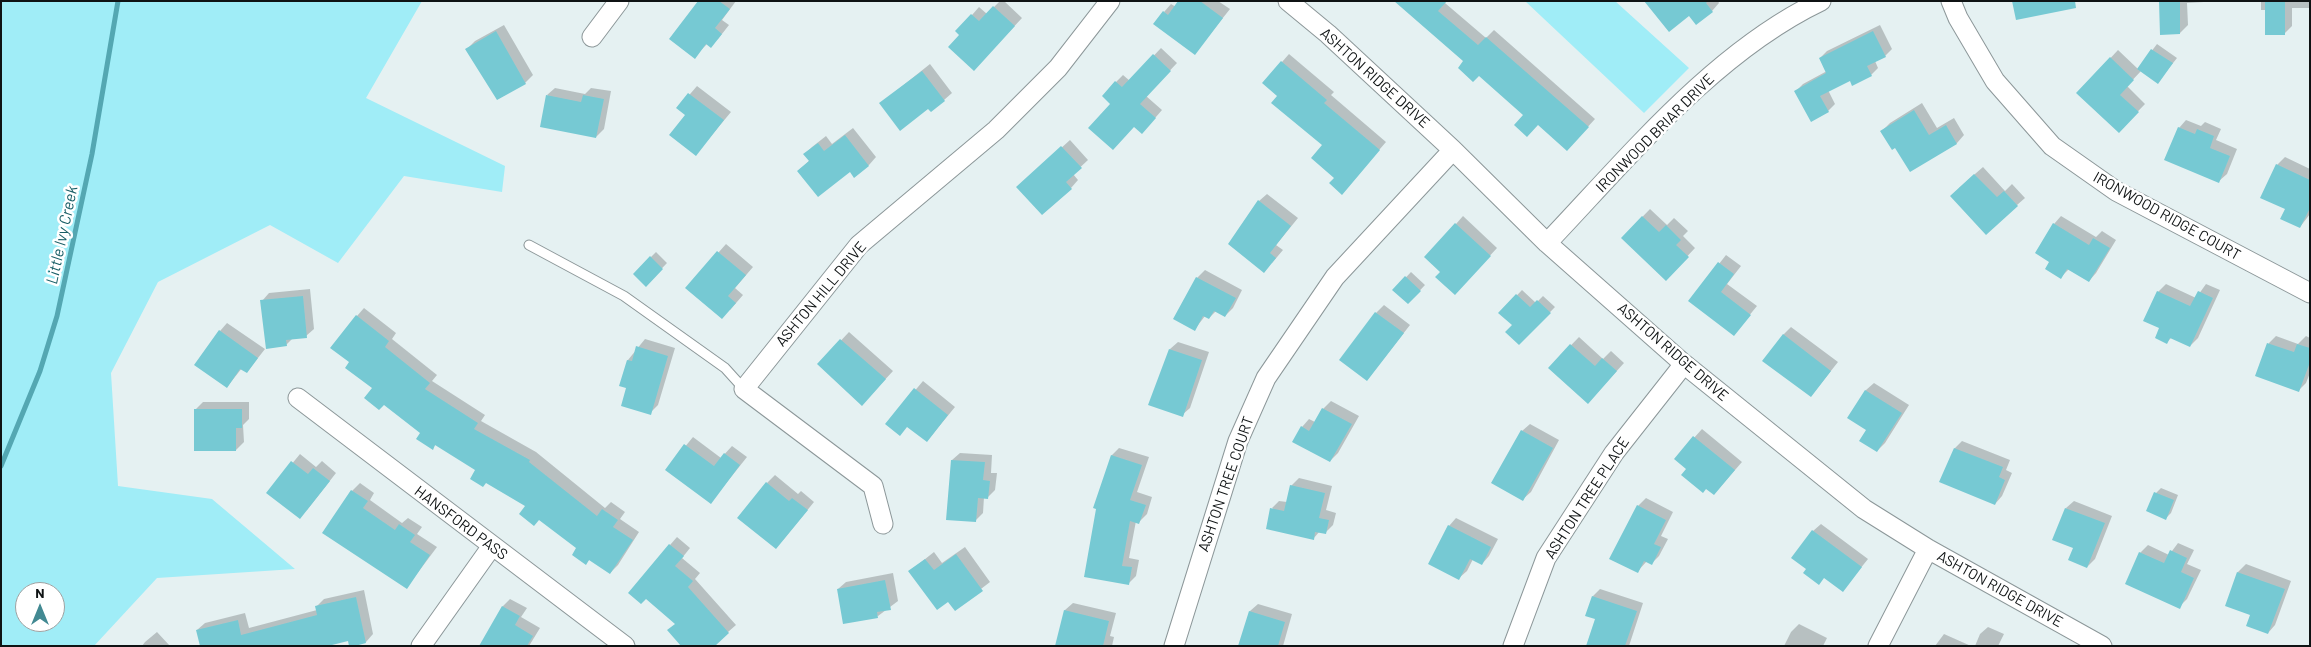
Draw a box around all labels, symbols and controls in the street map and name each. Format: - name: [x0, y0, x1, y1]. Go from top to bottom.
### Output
- street label: ASHTON RIDGE DRIVE: [1317, 24, 1433, 132]
- street label: IRONWOOD BRIAR DRIVE: [1592, 70, 1718, 196]
- street label: IRONWOOD RIDGE COURT: [2090, 168, 2244, 264]
- water label: Little Ivy Creek: [42, 184, 82, 286]
- street label: ASHTON HILL DRIVE: [772, 238, 870, 350]
- street label: ASHTON RIDGE DRIVE: [1614, 299, 1732, 405]
- street label: ASHTON TREE COURT: [1194, 414, 1258, 554]
- street label: ASHTON TREE PLACE: [1541, 434, 1633, 562]
- street label: HANSFORD PASS: [411, 482, 511, 564]
- street label: ASHTON RIDGE DRIVE: [1934, 547, 2066, 631]
- north arrow: [15, 582, 65, 632]
- text: N: [35, 584, 45, 601]

